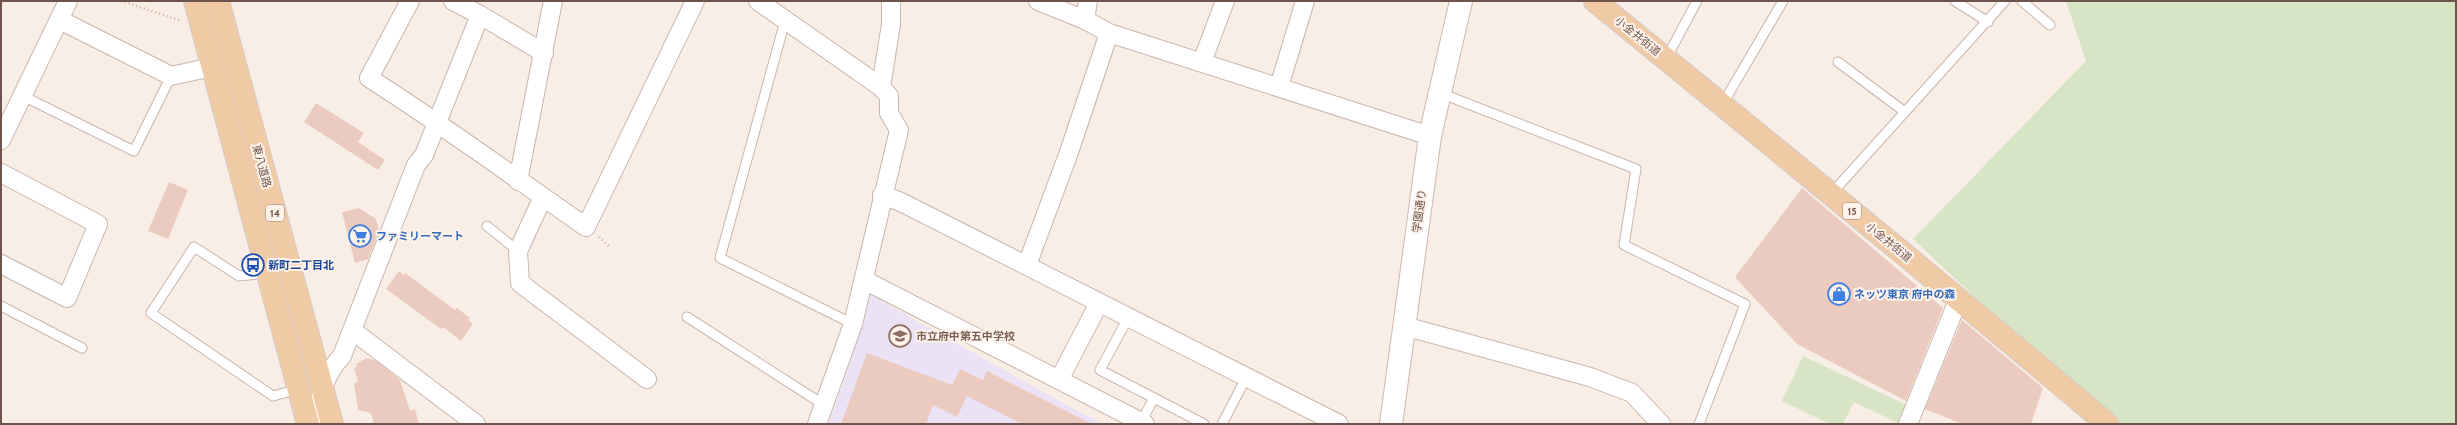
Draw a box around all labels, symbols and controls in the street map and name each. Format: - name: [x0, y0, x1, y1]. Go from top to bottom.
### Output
- street label: 小金井街道: [1612, 13, 1664, 59]
- street label: 東八道路: [250, 143, 274, 189]
- street label: 学園通り: [1409, 188, 1429, 234]
- road number: 15: [1843, 203, 1861, 219]
- road number: 14: [266, 205, 284, 221]
- street label: 小金井街道: [1863, 219, 1915, 265]
- supermarket icon: ファミリーマート: [347, 223, 373, 249]
- place label: ファミリーマート: [376, 229, 464, 243]
- bus stop icon: 新町二丁目北: [240, 252, 266, 278]
- place label: 新町二丁目北: [268, 258, 334, 272]
- shop icon: ネッツ東京 府中の森: [1826, 281, 1852, 307]
- place label: ネッツ東京 府中の森: [1854, 287, 1955, 301]
- school or university icon: 市立府中第五中学校: [887, 323, 913, 349]
- place label: 市立府中第五中学校: [916, 329, 1015, 343]

